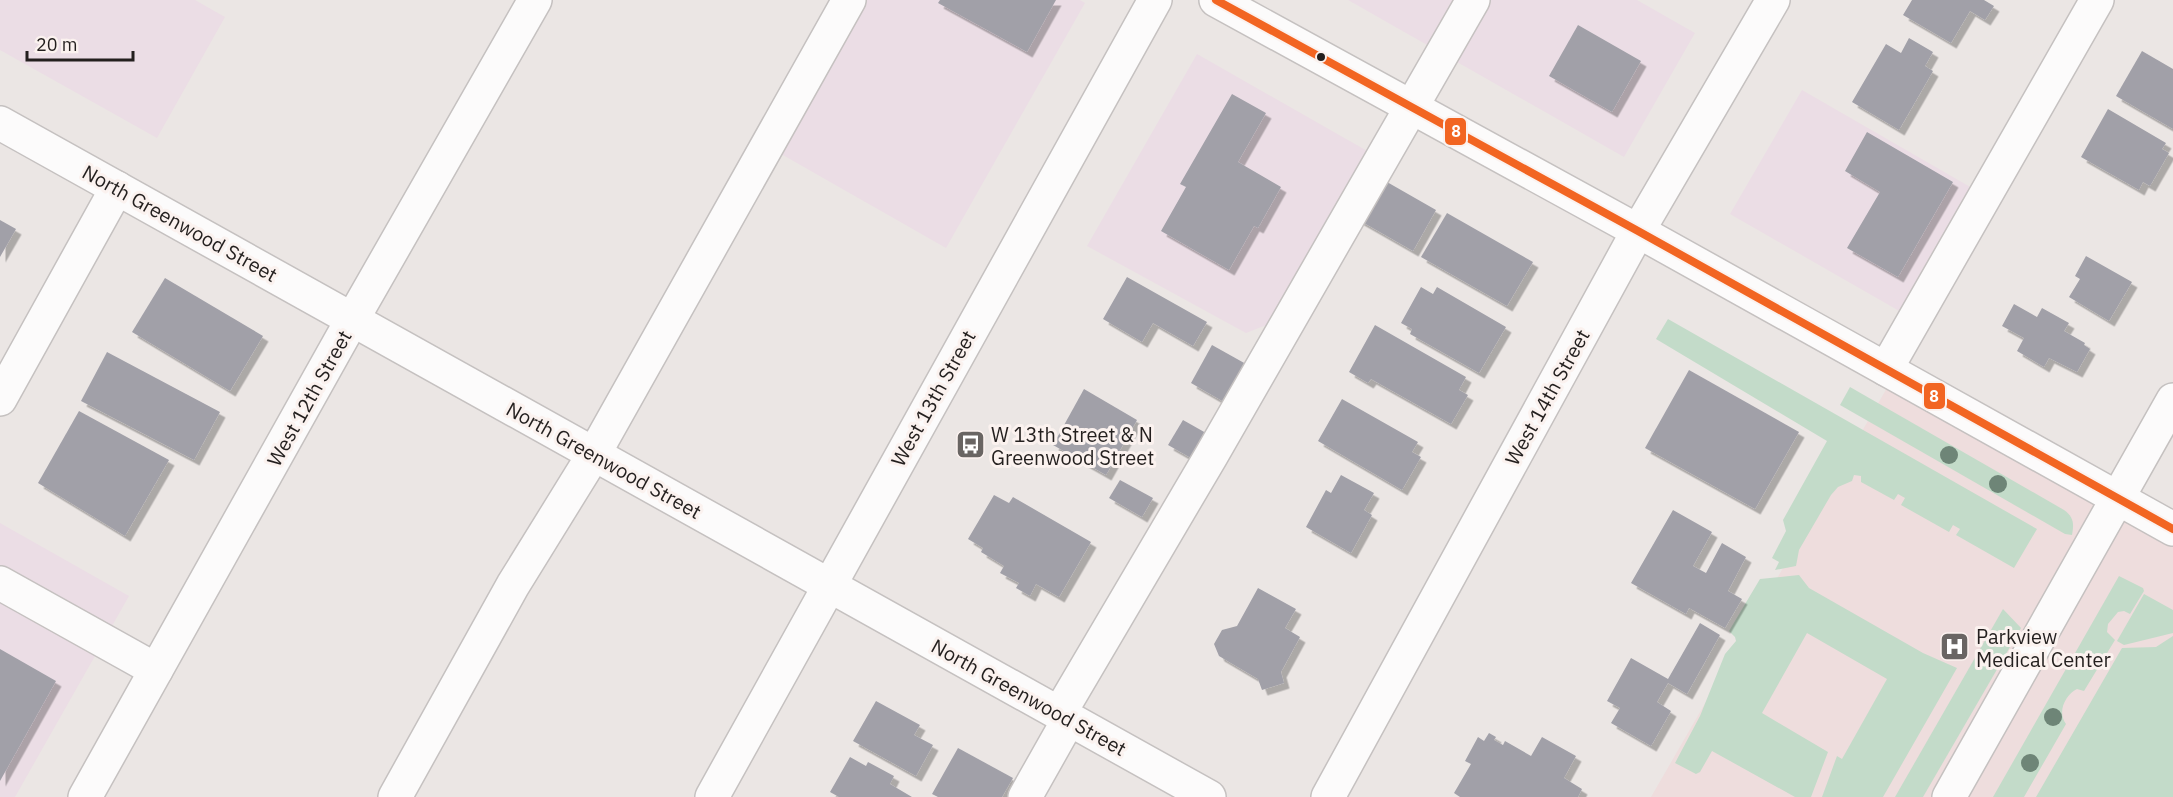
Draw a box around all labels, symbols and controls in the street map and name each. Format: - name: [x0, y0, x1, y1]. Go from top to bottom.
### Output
- scale bar: [27, 24, 134, 62]
- text: 20 m: [36, 33, 78, 56]
- unlabelled marker: [1315, 51, 1327, 63]
- line badge: 8: [1444, 117, 1467, 146]
- text: 8: [1451, 121, 1461, 141]
- street label: North Greenwood Street: [78, 158, 282, 288]
- street label: West 14th Street: [1498, 324, 1596, 470]
- street label: West 12th Street: [260, 325, 358, 471]
- street label: West 13th Street: [884, 325, 982, 471]
- line badge: 8: [1923, 382, 1946, 410]
- text: 8: [1929, 386, 1939, 406]
- street label: North Greenwood Street: [502, 395, 706, 525]
- place label: W 13th Street & N Greenwood Street: [991, 421, 1154, 471]
- bus stop icon: W 13th Street & N Greenwood Street: [954, 429, 986, 461]
- place label: Parkview Medical Center: [1976, 623, 2111, 673]
- hospital icon: Parkview Medical Center: [1939, 631, 1971, 663]
- street label: North Greenwood Street: [927, 632, 1131, 762]

